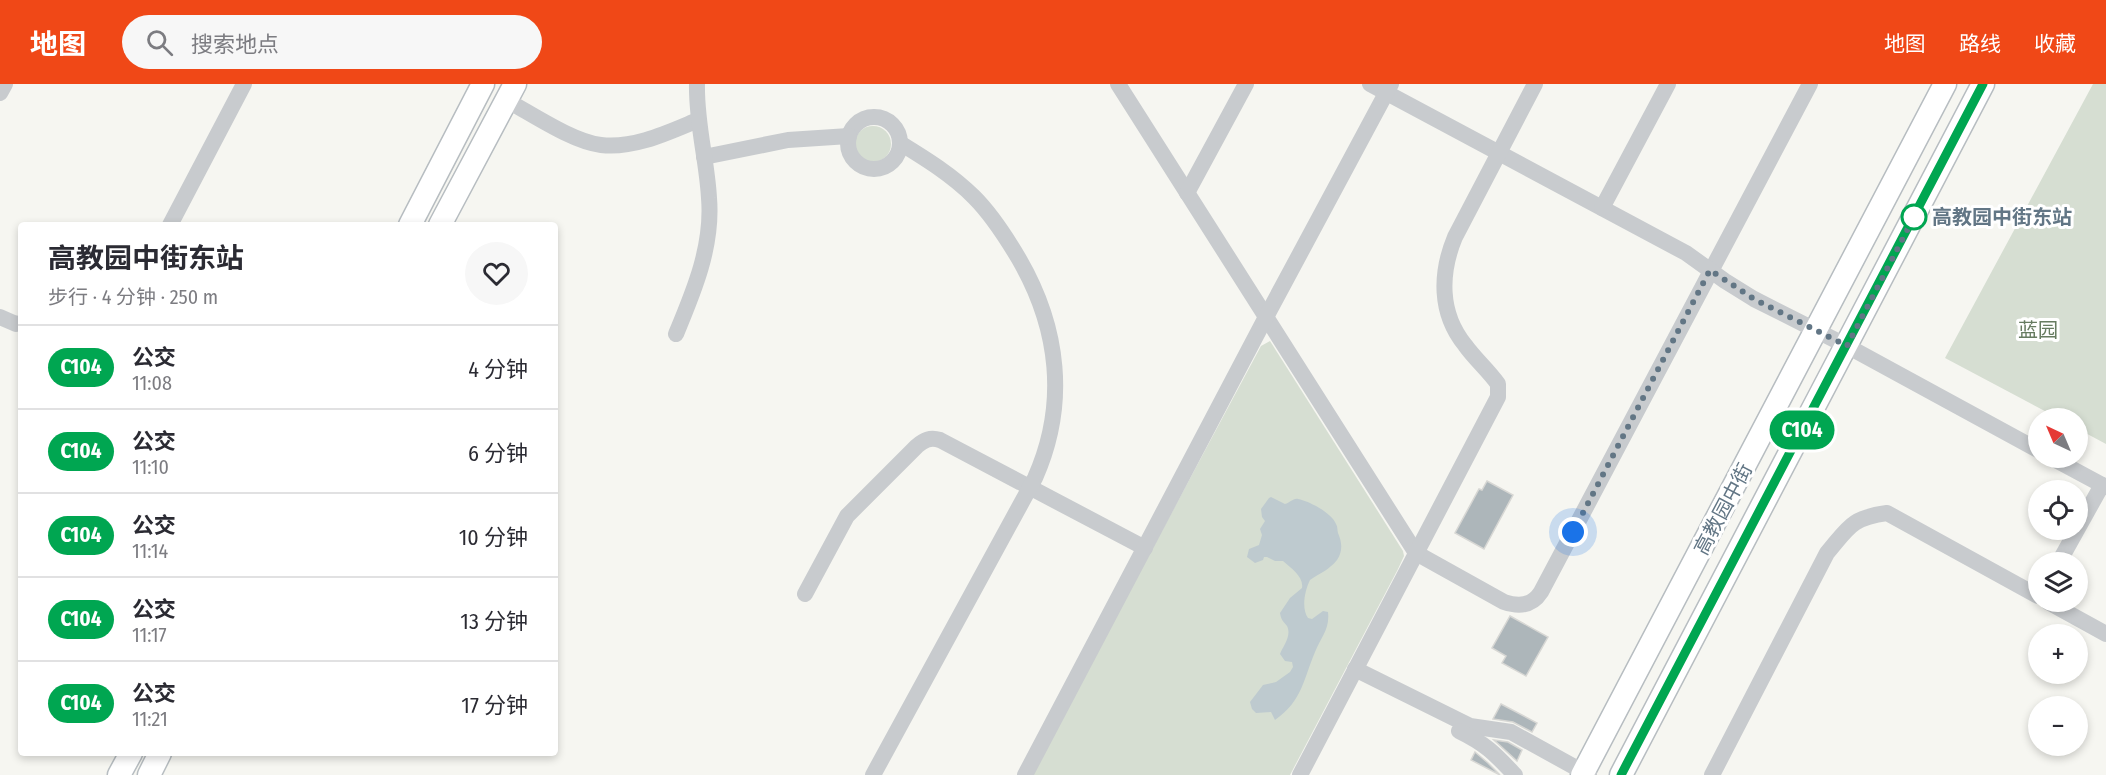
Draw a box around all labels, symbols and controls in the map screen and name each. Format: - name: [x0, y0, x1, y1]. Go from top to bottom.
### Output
- search box: [122, 15, 542, 69]
- icon: search: [143, 26, 176, 59]
- text: 地图: [30, 28, 86, 61]
- text: 搜索地点: [191, 31, 279, 58]
- text: 地图: [1884, 31, 1926, 57]
- text: 路线: [1959, 31, 2001, 57]
- text: 收藏: [2034, 31, 2076, 57]
- marker: 高教园中街东站: [1901, 204, 1927, 230]
- place label: 高教园中街东站: [1932, 205, 2072, 229]
- text: 高教园中街东站: [48, 242, 244, 275]
- button: heart: [465, 242, 528, 305]
- text: 步行 · 4 分钟 · 250 m: [48, 285, 218, 309]
- park label: 蓝园: [2018, 318, 2058, 342]
- text: 公交: [132, 344, 176, 371]
- text: C104: [61, 354, 101, 380]
- text: 4 分钟: [468, 356, 528, 383]
- text: 11:08: [132, 371, 172, 395]
- north arrow: [2028, 408, 2088, 468]
- map controls: [2028, 408, 2088, 756]
- line badge: C104: [1760, 410, 1844, 450]
- text: C104: [1782, 417, 1822, 443]
- text: 公交: [132, 428, 176, 455]
- text: C104: [61, 438, 101, 464]
- text: 6 分钟: [468, 440, 528, 467]
- text: 11:10: [132, 455, 169, 479]
- street label: 高教园中街: [1689, 459, 1757, 559]
- button: locate: [2028, 480, 2088, 540]
- text: 公交: [132, 512, 176, 539]
- your location: [1558, 517, 1588, 547]
- text: C104: [61, 522, 101, 548]
- text: 10 分钟: [459, 524, 528, 551]
- text: 11:14: [132, 539, 168, 563]
- button: layers: [2028, 552, 2088, 612]
- text: 公交: [132, 596, 176, 623]
- text: C104: [61, 606, 101, 632]
- text: 13 分钟: [460, 608, 528, 635]
- text: 11:17: [132, 623, 167, 647]
- button: +: [2028, 624, 2088, 684]
- text: 公交: [132, 680, 176, 707]
- text: C104: [61, 690, 101, 716]
- text: 17 分钟: [461, 692, 528, 719]
- button: −: [2028, 696, 2088, 756]
- text: 11:21: [132, 707, 168, 731]

